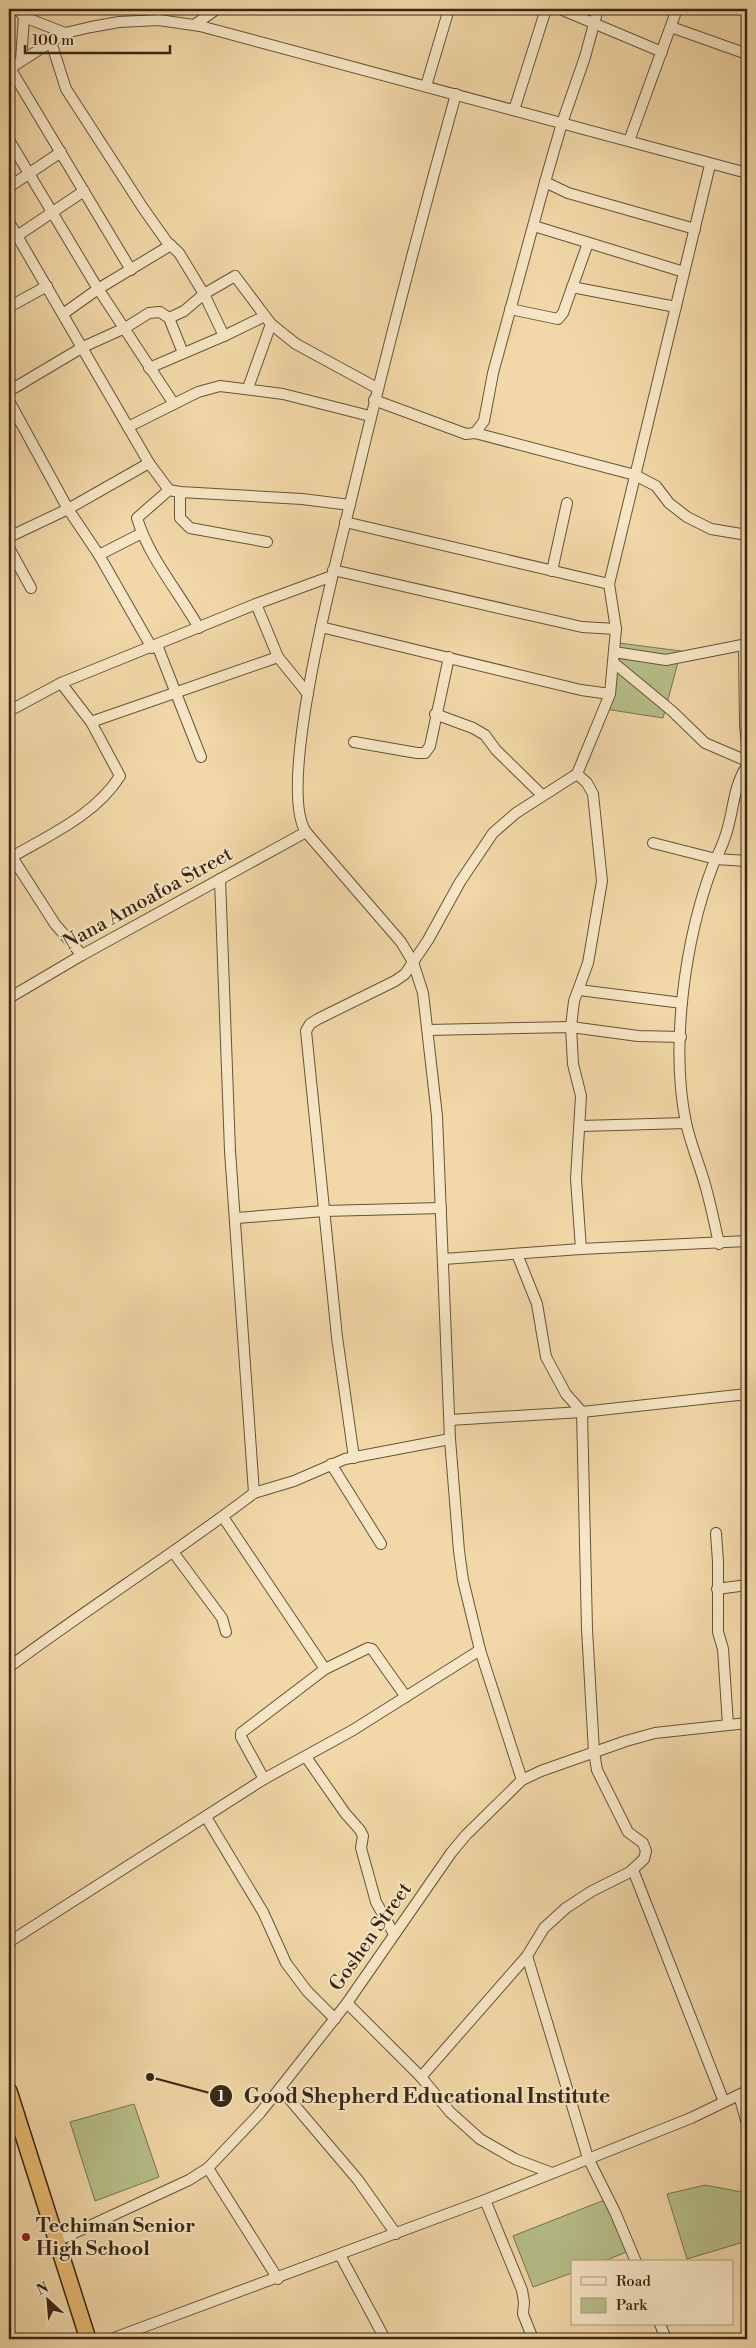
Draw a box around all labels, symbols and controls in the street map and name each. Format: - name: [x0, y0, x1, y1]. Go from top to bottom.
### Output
- scale bar: [25, 22, 170, 54]
- text: 100 m: [32, 31, 74, 50]
- street label: Nana Amoafoa Street: [59, 842, 237, 956]
- street label: Goshen Street: [324, 1878, 418, 1996]
- callout: Good Shepherd Educational Institute: [209, 2078, 620, 2114]
- text: Good Shepherd Educational Institute: [244, 2084, 610, 2110]
- text: 1: [217, 2087, 225, 2106]
- place label: Techiman Senior High School: [36, 2214, 195, 2262]
- marker: Techiman Senior High School: [20, 2231, 32, 2243]
- legend: [571, 2260, 734, 2326]
- text: Road: [616, 2272, 651, 2291]
- north arrow: [22, 2276, 72, 2326]
- text: N: [34, 2279, 52, 2300]
- text: Park: [616, 2296, 648, 2315]

